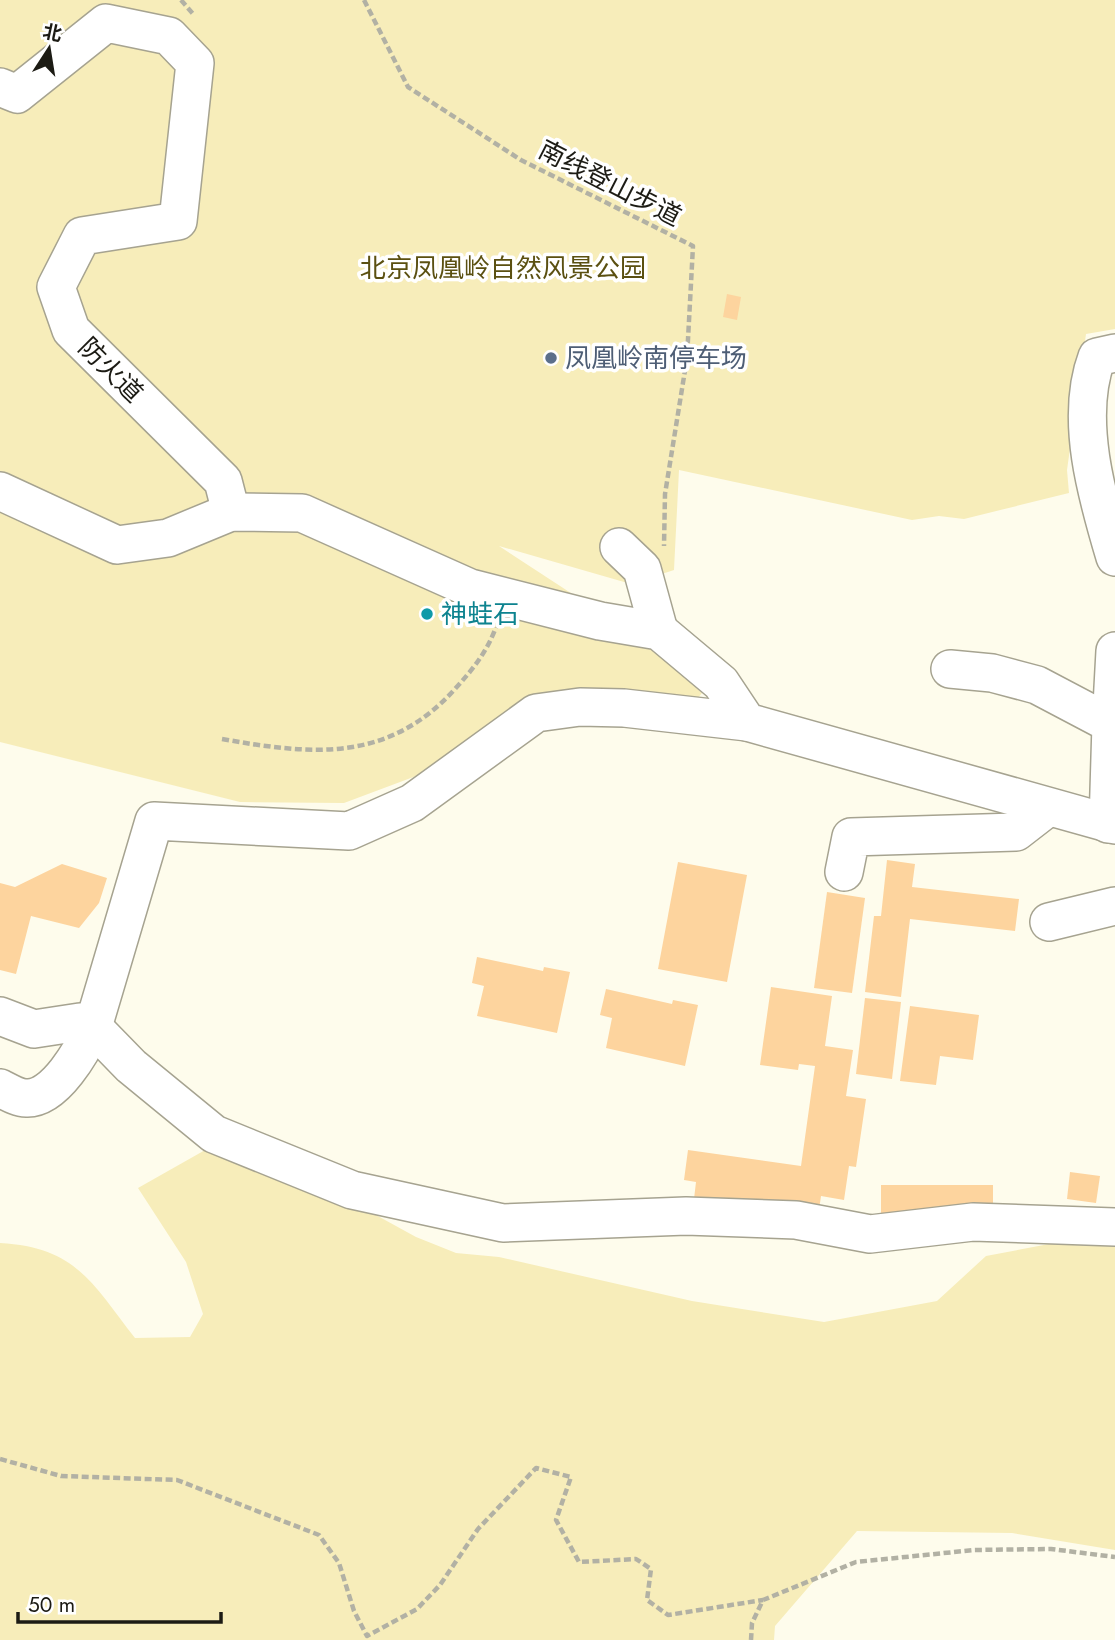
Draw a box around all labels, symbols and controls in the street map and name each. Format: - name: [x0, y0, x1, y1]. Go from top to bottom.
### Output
- north arrow: [14, 14, 84, 84]
- text: 北: [40, 18, 65, 48]
- street label: 南线登山步道: [532, 131, 688, 235]
- park label: 北京凤凰岭自然风景公园: [360, 249, 646, 287]
- street label: 防火道: [70, 329, 152, 411]
- place label: 凤凰岭南停车场: [565, 339, 747, 377]
- marker: 凤凰岭南停车场: [543, 350, 559, 366]
- place label: 神蛙石: [441, 595, 519, 633]
- marker: 神蛙石: [419, 606, 435, 622]
- scale bar: [18, 1580, 220, 1624]
- text: 50 m: [28, 1590, 75, 1620]

